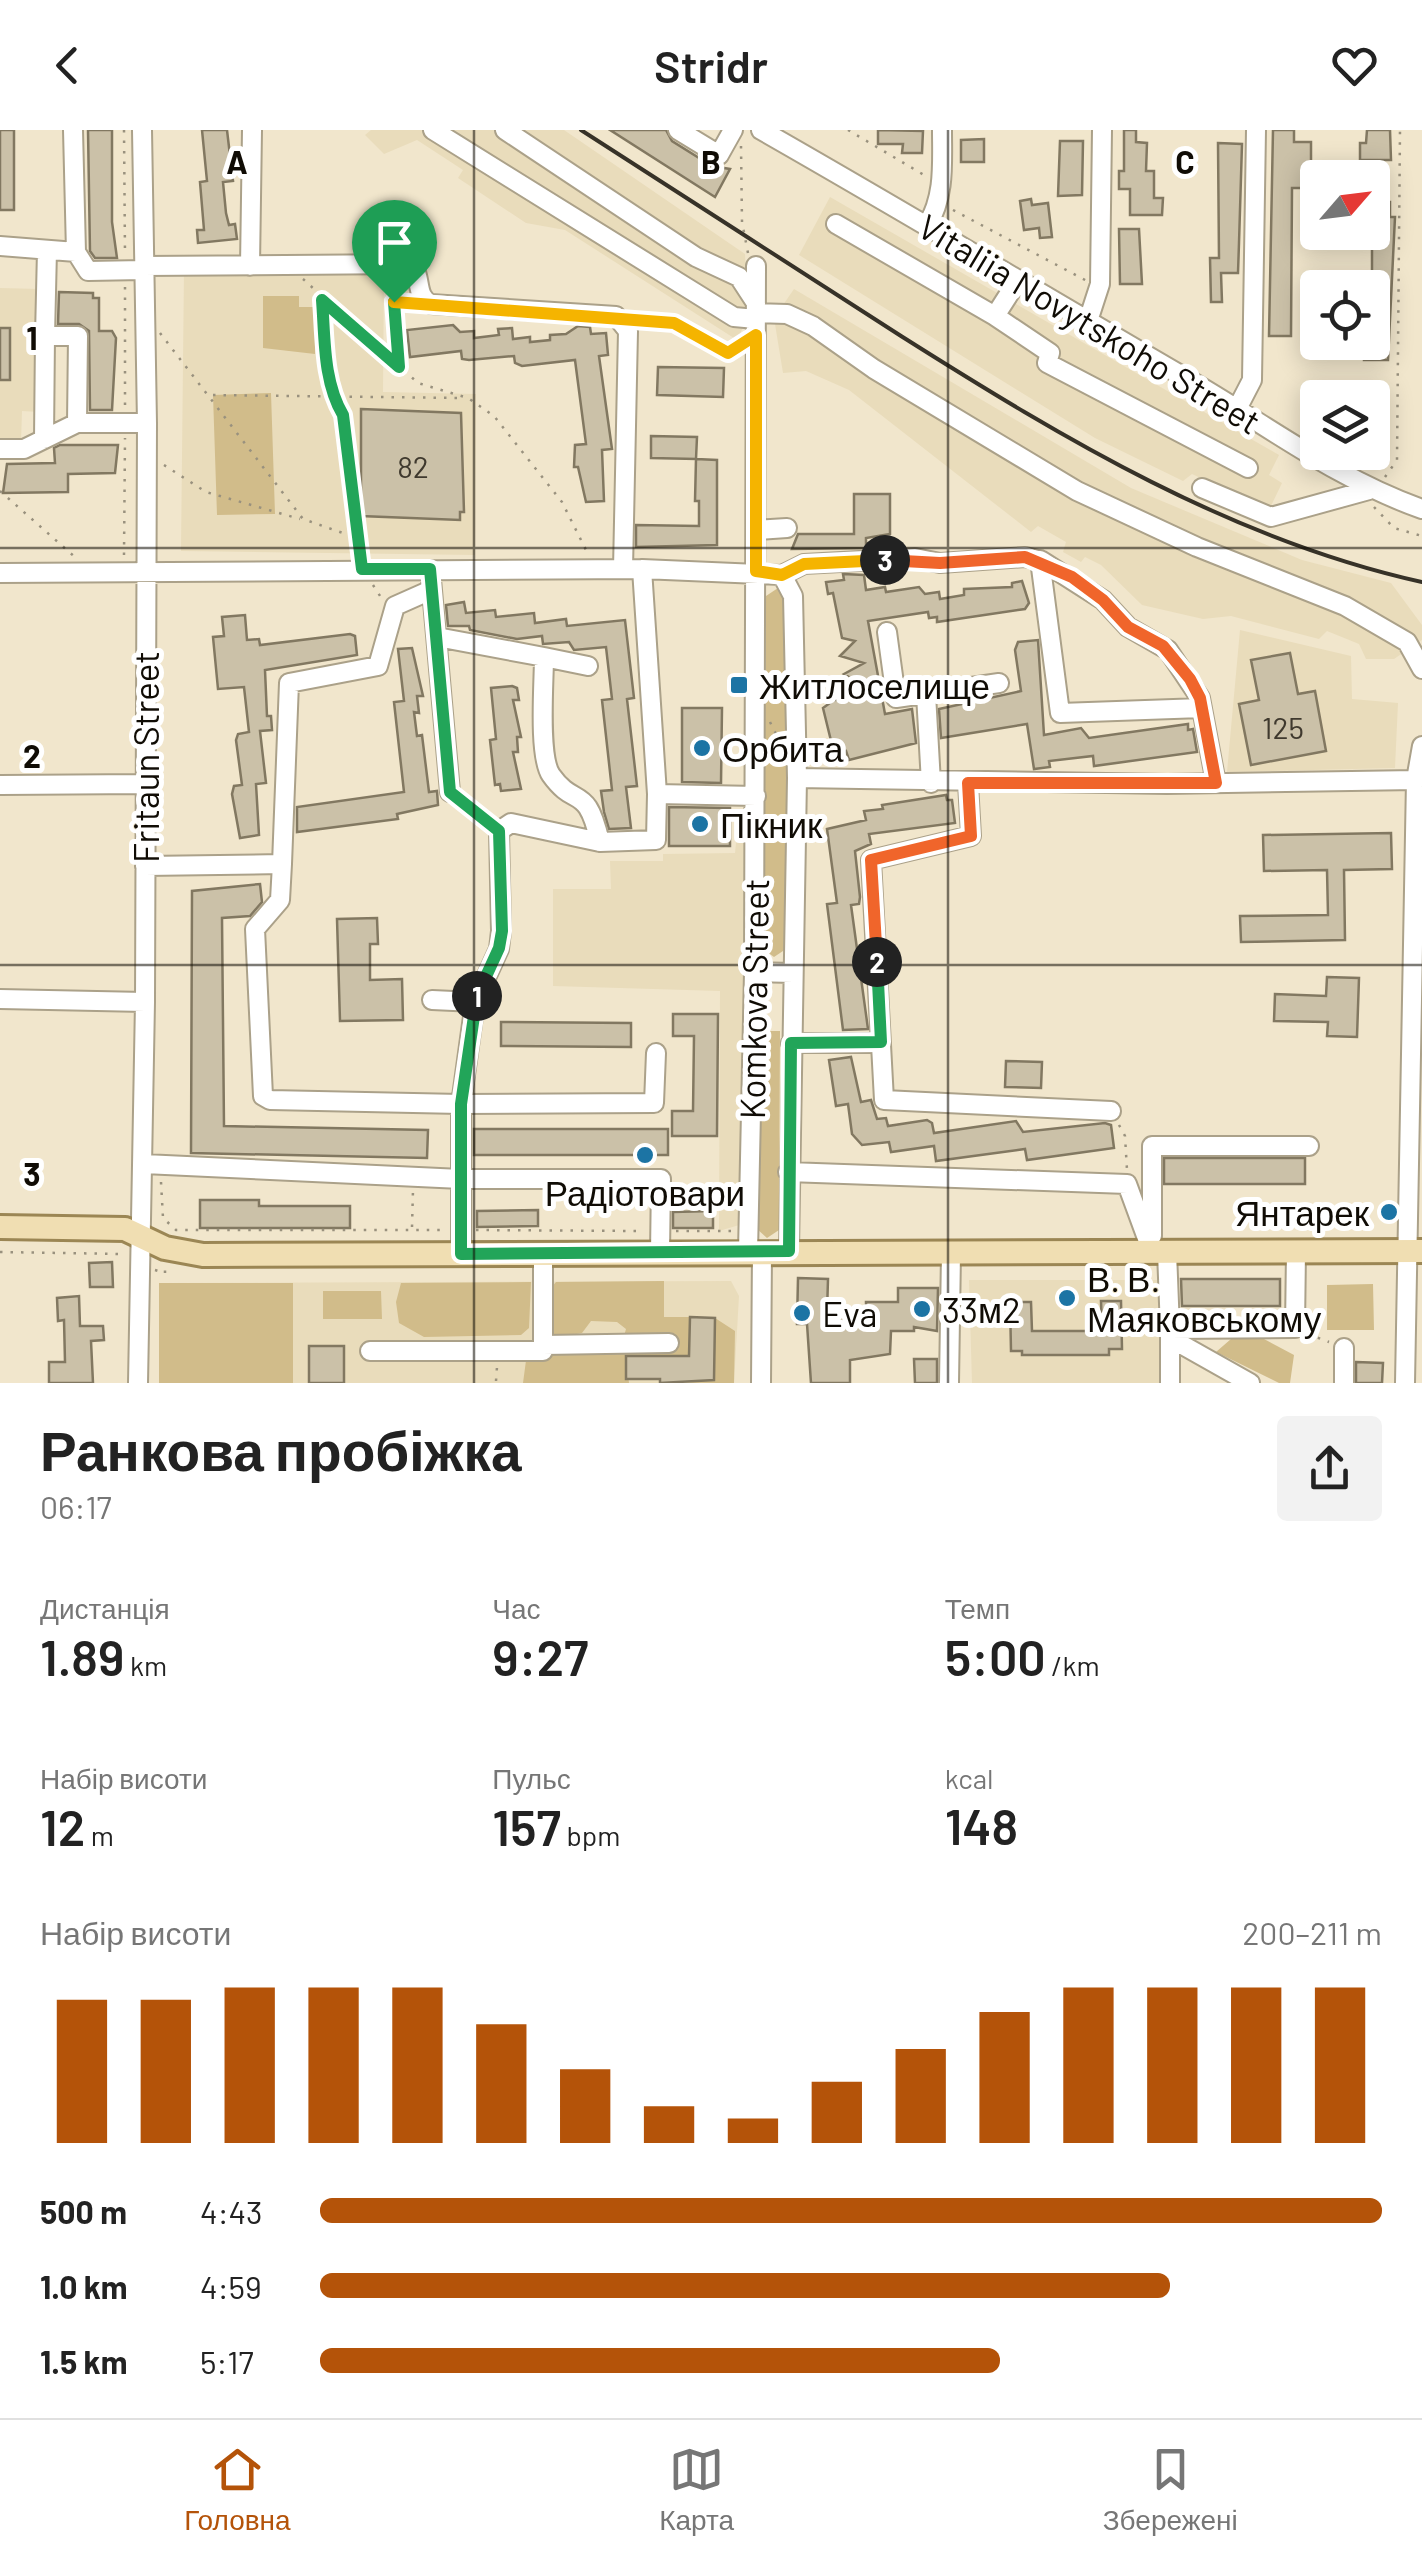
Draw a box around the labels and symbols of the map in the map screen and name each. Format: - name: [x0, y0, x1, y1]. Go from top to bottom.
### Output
- text: A: [226, 142, 248, 180]
- text: B: [701, 142, 721, 180]
- text: C: [1175, 142, 1195, 180]
- north arrow: [1300, 160, 1390, 250]
- pin: [352, 200, 437, 303]
- street label: Vitaliia Novytskoho Street: [911, 204, 1269, 442]
- text: 1: [26, 318, 38, 356]
- house number: 82: [397, 448, 429, 484]
- pin: 3: [860, 535, 910, 585]
- street label: Fritaun Street: [124, 651, 166, 863]
- place label: Житлоселище: [759, 664, 990, 706]
- marker: Житлоселище: [728, 674, 750, 696]
- house number: 125: [1262, 709, 1304, 745]
- place label: Орбита: [722, 727, 844, 769]
- text: 2: [23, 736, 41, 774]
- marker: Орбита: [691, 737, 713, 759]
- place label: Пікник: [720, 803, 823, 845]
- marker: Пікник: [689, 813, 711, 835]
- street label: Komkova Street: [730, 878, 776, 1120]
- pin: 2: [852, 937, 902, 987]
- pin: 1: [452, 971, 502, 1021]
- marker: Радіотовари: [634, 1144, 656, 1166]
- text: 3: [23, 1154, 41, 1192]
- place label: Радіотовари: [545, 1171, 745, 1213]
- place label: Янтарек: [1235, 1191, 1370, 1233]
- marker: Янтарек: [1378, 1201, 1400, 1223]
- place label: В. В. Маяковському: [1087, 1257, 1322, 1339]
- marker: В. В. Маяковському: [1056, 1287, 1078, 1309]
- place label: 33м2: [942, 1288, 1021, 1330]
- place label: Eva: [822, 1292, 877, 1334]
- marker: 33м2: [911, 1298, 933, 1320]
- marker: Eva: [791, 1302, 813, 1324]

